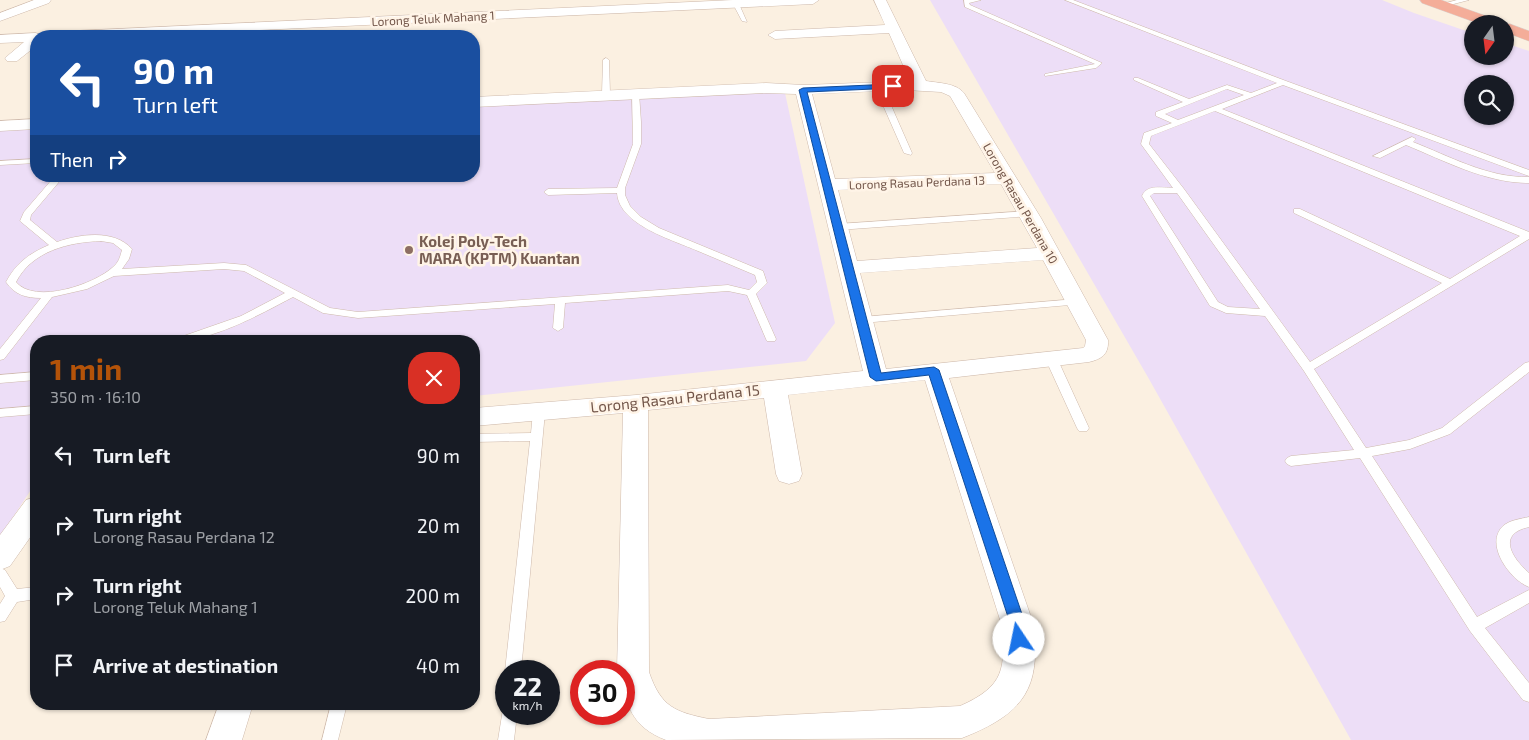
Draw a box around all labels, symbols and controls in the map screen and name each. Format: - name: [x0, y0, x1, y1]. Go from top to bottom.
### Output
- street label: Lorong Teluk Mahang 1: [371, 8, 495, 28]
- north arrow: [1464, 15, 1514, 65]
- map controls: [1464, 15, 1514, 125]
- text: 90 m: [133, 49, 214, 91]
- icon: left: [50, 50, 115, 115]
- pin: [872, 65, 914, 107]
- icon: arrive: [879, 72, 907, 100]
- button: search: [1464, 75, 1514, 125]
- text: Turn left: [133, 91, 218, 117]
- street label: Lorong Rasau Perdana 10: [981, 140, 1061, 266]
- icon: right: [103, 145, 131, 173]
- text: Then: [50, 148, 93, 171]
- street label: Lorong Rasau Perdana 13: [849, 173, 985, 191]
- place label: Kolej Poly-Tech MARA (KPTM) Kuantan: [419, 232, 580, 267]
- marker: Kolej Poly-Tech MARA (KPTM) Kuantan: [403, 244, 415, 256]
- text: 1 min: [50, 350, 122, 386]
- button: close: [408, 352, 460, 404]
- street label: Lorong Rasau Perdana 15: [590, 380, 760, 416]
- text: 350 m · 16:10: [50, 387, 141, 406]
- icon: left: [50, 441, 78, 469]
- text: Turn left: [93, 444, 170, 467]
- text: 90 m: [417, 444, 460, 467]
- text: Turn right: [93, 504, 181, 527]
- icon: right: [50, 511, 78, 539]
- text: 20 m: [417, 514, 460, 537]
- text: Lorong Rasau Perdana 12: [93, 527, 275, 546]
- text: Turn right: [93, 574, 181, 597]
- icon: right: [50, 581, 78, 609]
- text: 200 m: [406, 584, 460, 607]
- text: Lorong Teluk Mahang 1: [93, 597, 258, 616]
- position arrow: [992, 612, 1044, 664]
- icon: arrive: [50, 651, 78, 679]
- text: Arrive at destination: [93, 654, 278, 677]
- text: 40 m: [416, 654, 460, 677]
- speed limit sign: 30: [570, 660, 635, 725]
- text: 22: [513, 671, 542, 701]
- text: km/h: [513, 698, 542, 712]

